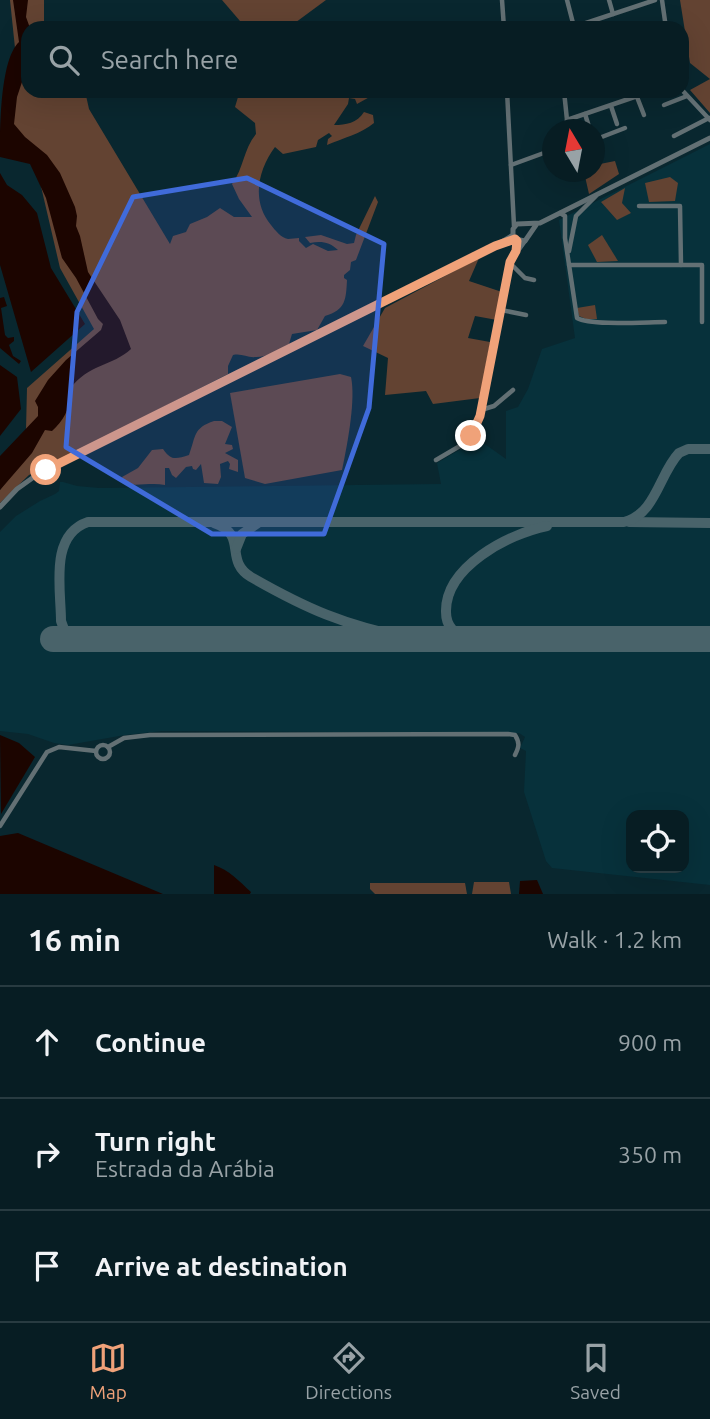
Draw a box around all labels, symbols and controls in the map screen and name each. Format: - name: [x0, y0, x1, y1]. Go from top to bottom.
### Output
- search box: [21, 21, 689, 98]
- icon: search: [45, 41, 83, 79]
- text: Search here: [101, 45, 238, 74]
- north arrow: [542, 119, 605, 182]
- route end: [455, 420, 486, 451]
- route start: [30, 454, 61, 485]
- map controls: [626, 810, 689, 873]
- button: locate: [626, 810, 689, 873]
- text: 16 min: [28, 923, 121, 957]
- text: Walk · 1.2 km: [547, 927, 682, 952]
- icon: ahead: [28, 1023, 66, 1061]
- text: Continue: [95, 1028, 206, 1057]
- text: 900 m: [618, 1030, 682, 1055]
- text: Turn right: [95, 1127, 216, 1156]
- icon: right: [28, 1135, 66, 1173]
- text: 350 m: [618, 1142, 682, 1167]
- text: Estrada da Arábia: [95, 1156, 275, 1181]
- icon: arrive: [28, 1247, 66, 1285]
- text: Arrive at destination: [95, 1252, 348, 1281]
- tab: Map: [89, 1339, 127, 1403]
- tab: Directions: [305, 1339, 392, 1403]
- tab: Saved: [570, 1339, 621, 1403]

